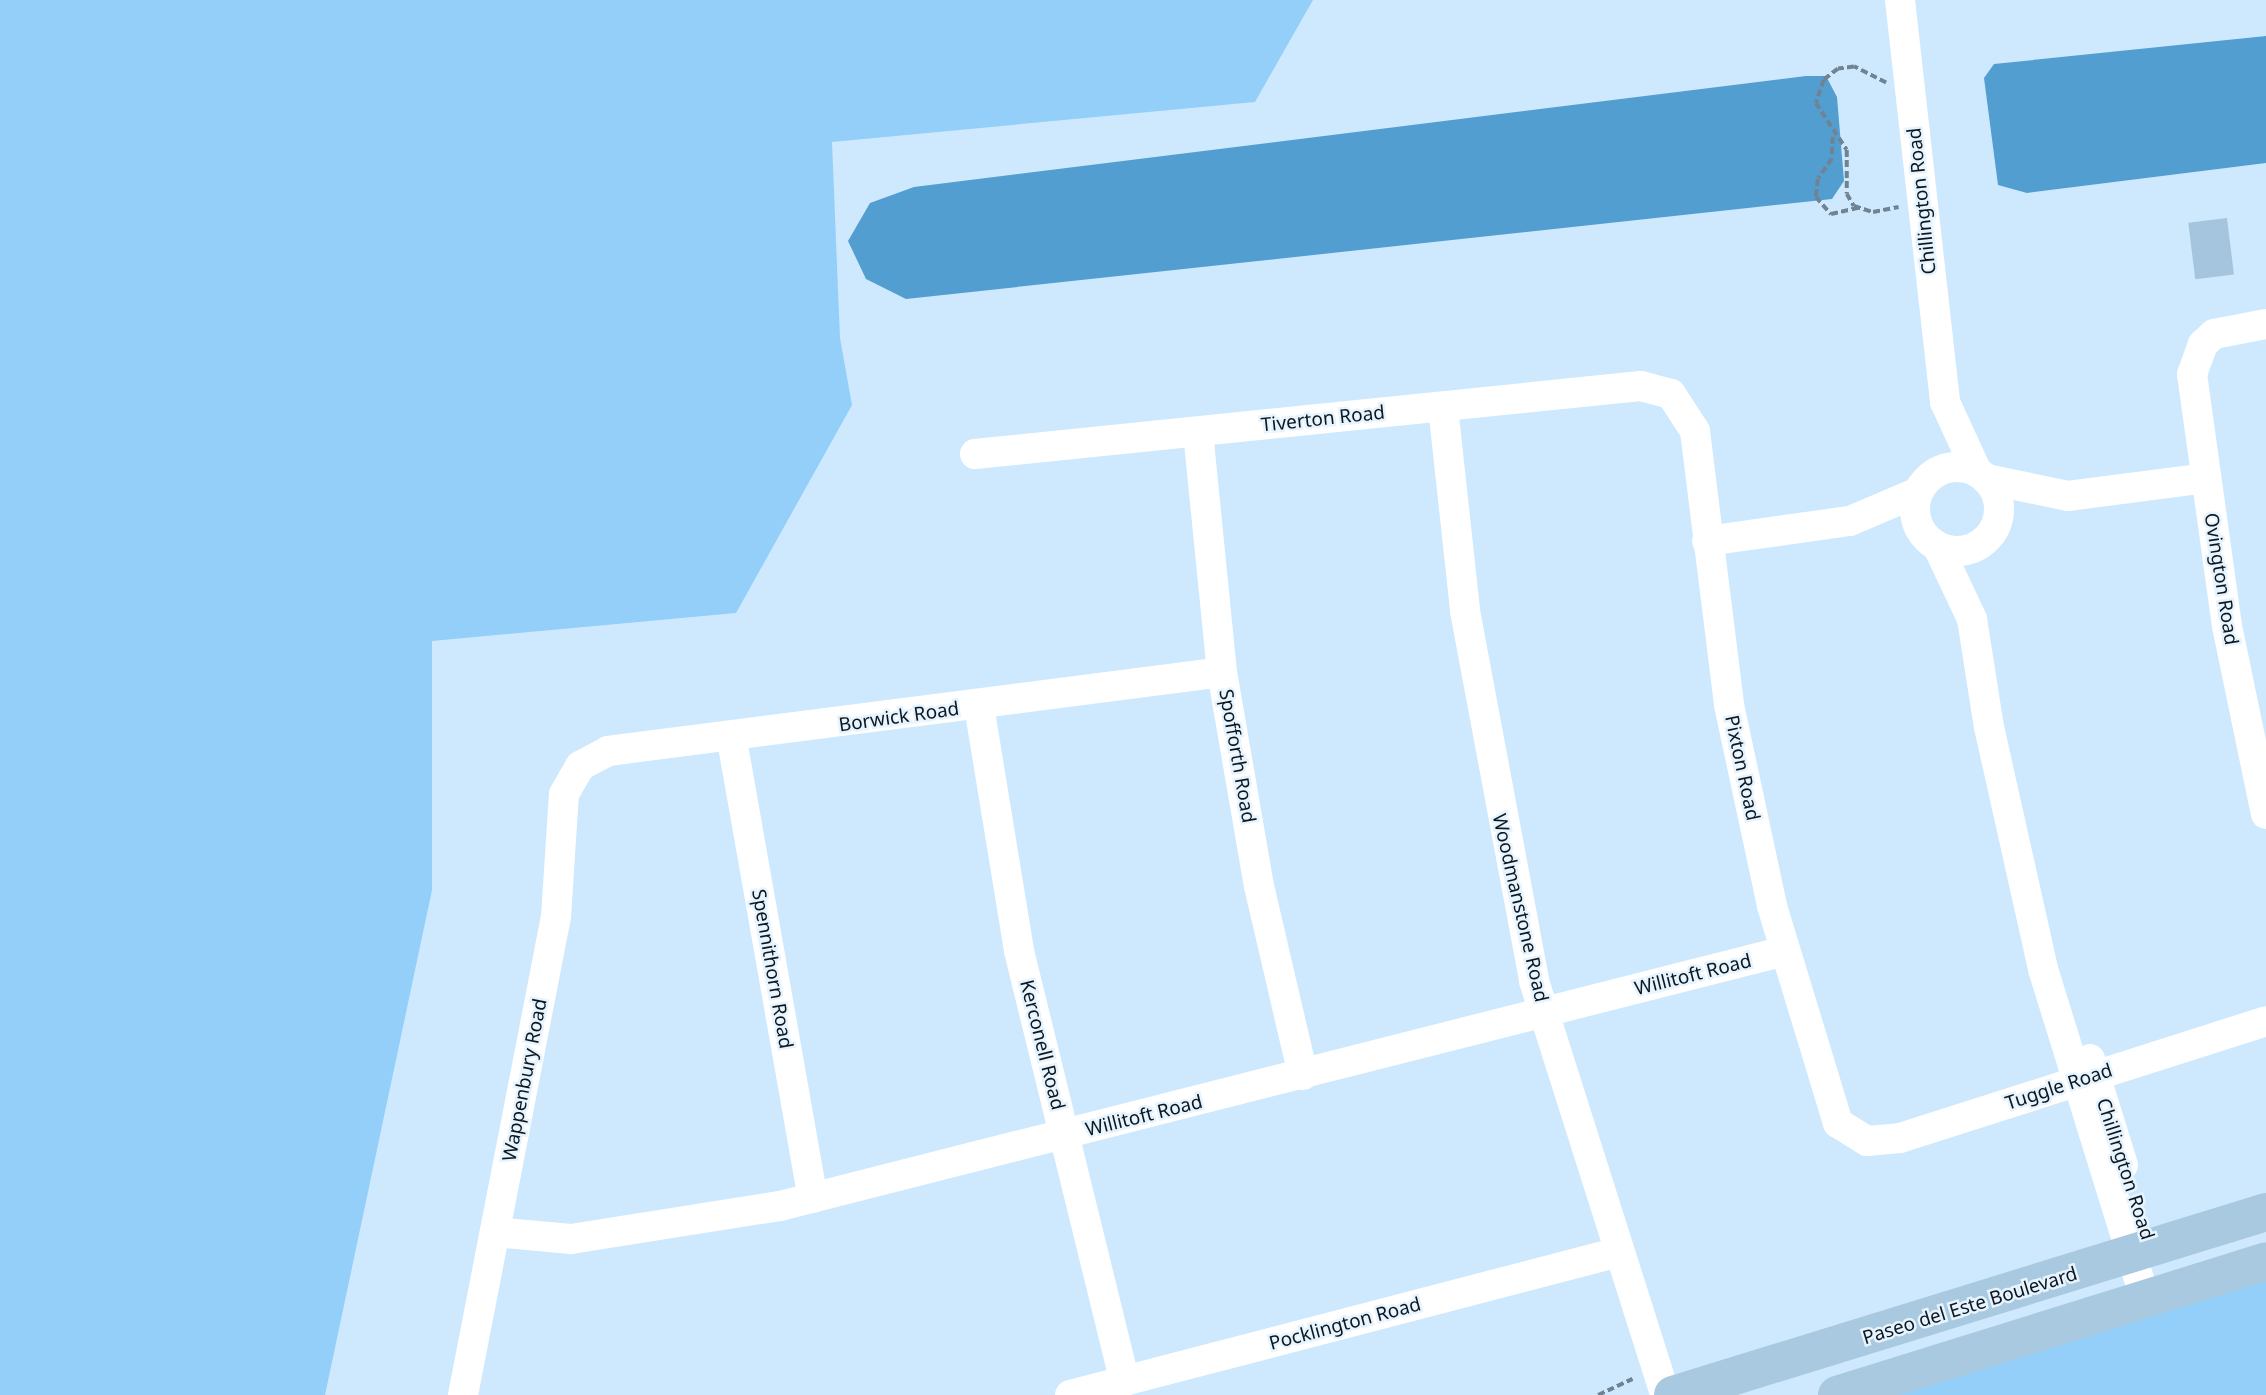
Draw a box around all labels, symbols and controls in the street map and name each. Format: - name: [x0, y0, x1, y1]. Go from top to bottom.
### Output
- street label: Chillington Road: [1903, 126, 1941, 276]
- street label: Tiverton Road: [1260, 401, 1386, 437]
- street label: Ovington Road: [2199, 511, 2243, 647]
- street label: Spofforth Road: [1214, 687, 1260, 825]
- street label: Borwick Road: [837, 697, 961, 737]
- street label: Pixton Road: [1720, 713, 1764, 823]
- street label: Woodmanstone Road: [1487, 812, 1553, 1004]
- street label: Spennithorn Road: [747, 887, 797, 1051]
- street label: Willitoft Road: [1632, 949, 1754, 1001]
- street label: Kerconell Road: [1015, 978, 1069, 1112]
- street label: Wappenbury Road: [498, 997, 552, 1163]
- street label: Tuggle Road: [2003, 1059, 2115, 1115]
- street label: Willitoft Road: [1083, 1090, 1205, 1142]
- street label: Chillington Road: [2091, 1095, 2159, 1243]
- street label: Paseo del Este Boulevard: [1860, 1262, 2080, 1350]
- street label: Pocklington Road: [1267, 1293, 1423, 1355]

